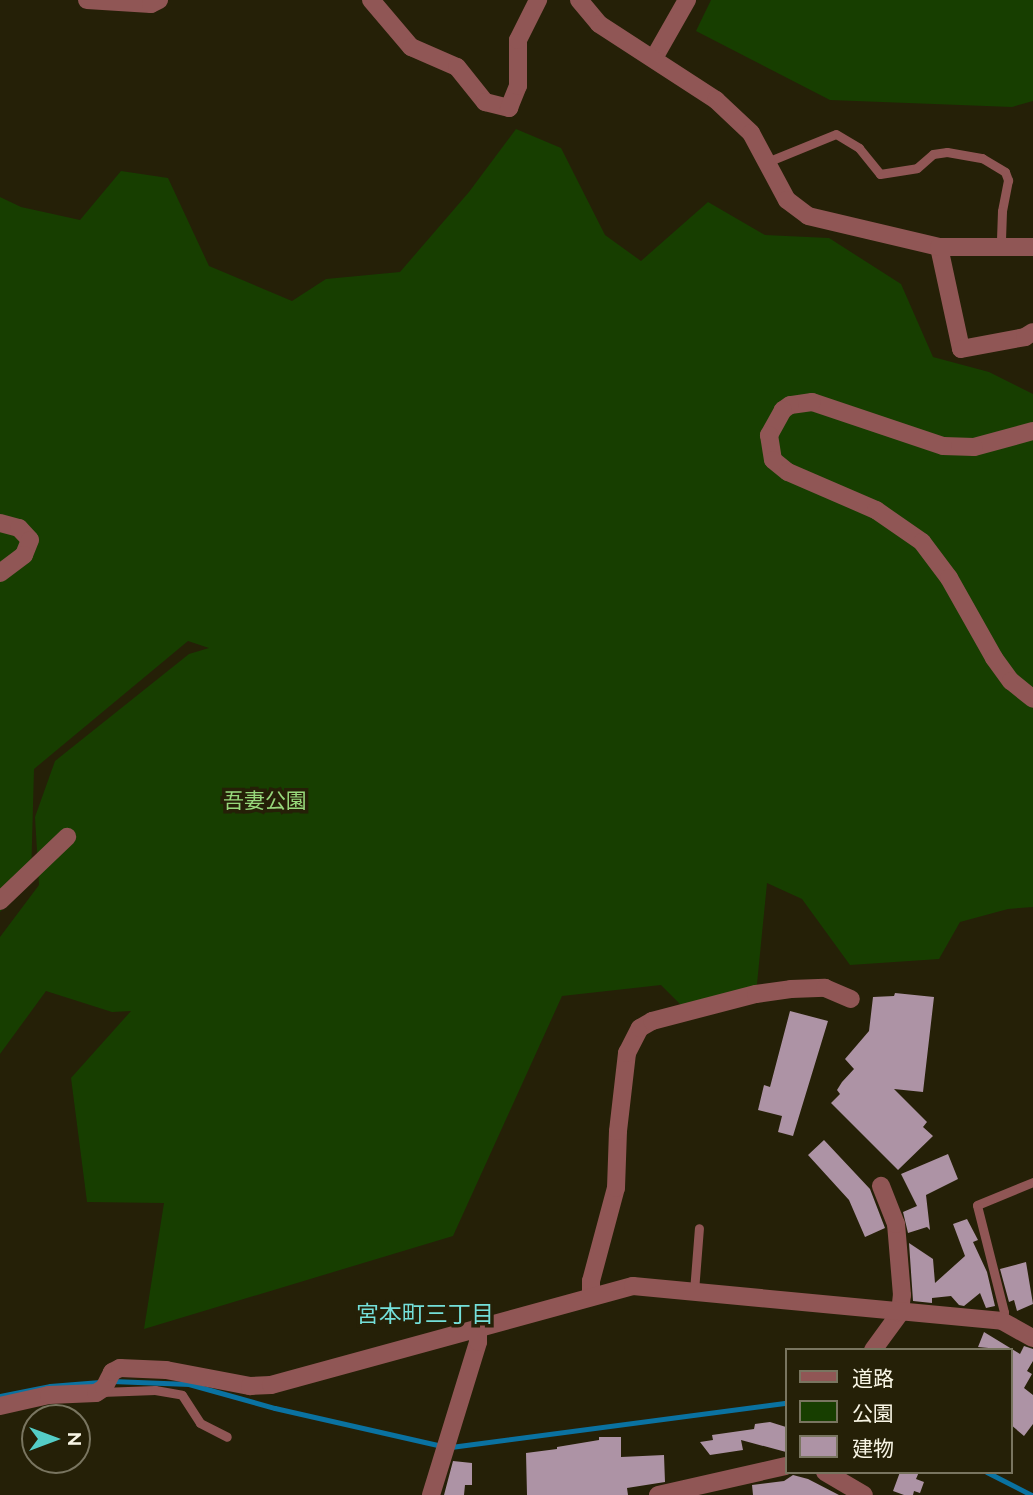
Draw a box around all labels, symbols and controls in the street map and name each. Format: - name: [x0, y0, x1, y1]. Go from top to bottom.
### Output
- park label: 吾妻公園: [223, 788, 307, 814]
- district label: 宮本町三丁目: [356, 1300, 494, 1328]
- legend: [785, 1348, 1012, 1474]
- text: 道路: [852, 1366, 894, 1391]
- text: 公園: [852, 1401, 894, 1426]
- north arrow: [21, 1404, 91, 1474]
- text: N: [64, 1432, 86, 1446]
- text: 建物: [852, 1436, 894, 1461]

